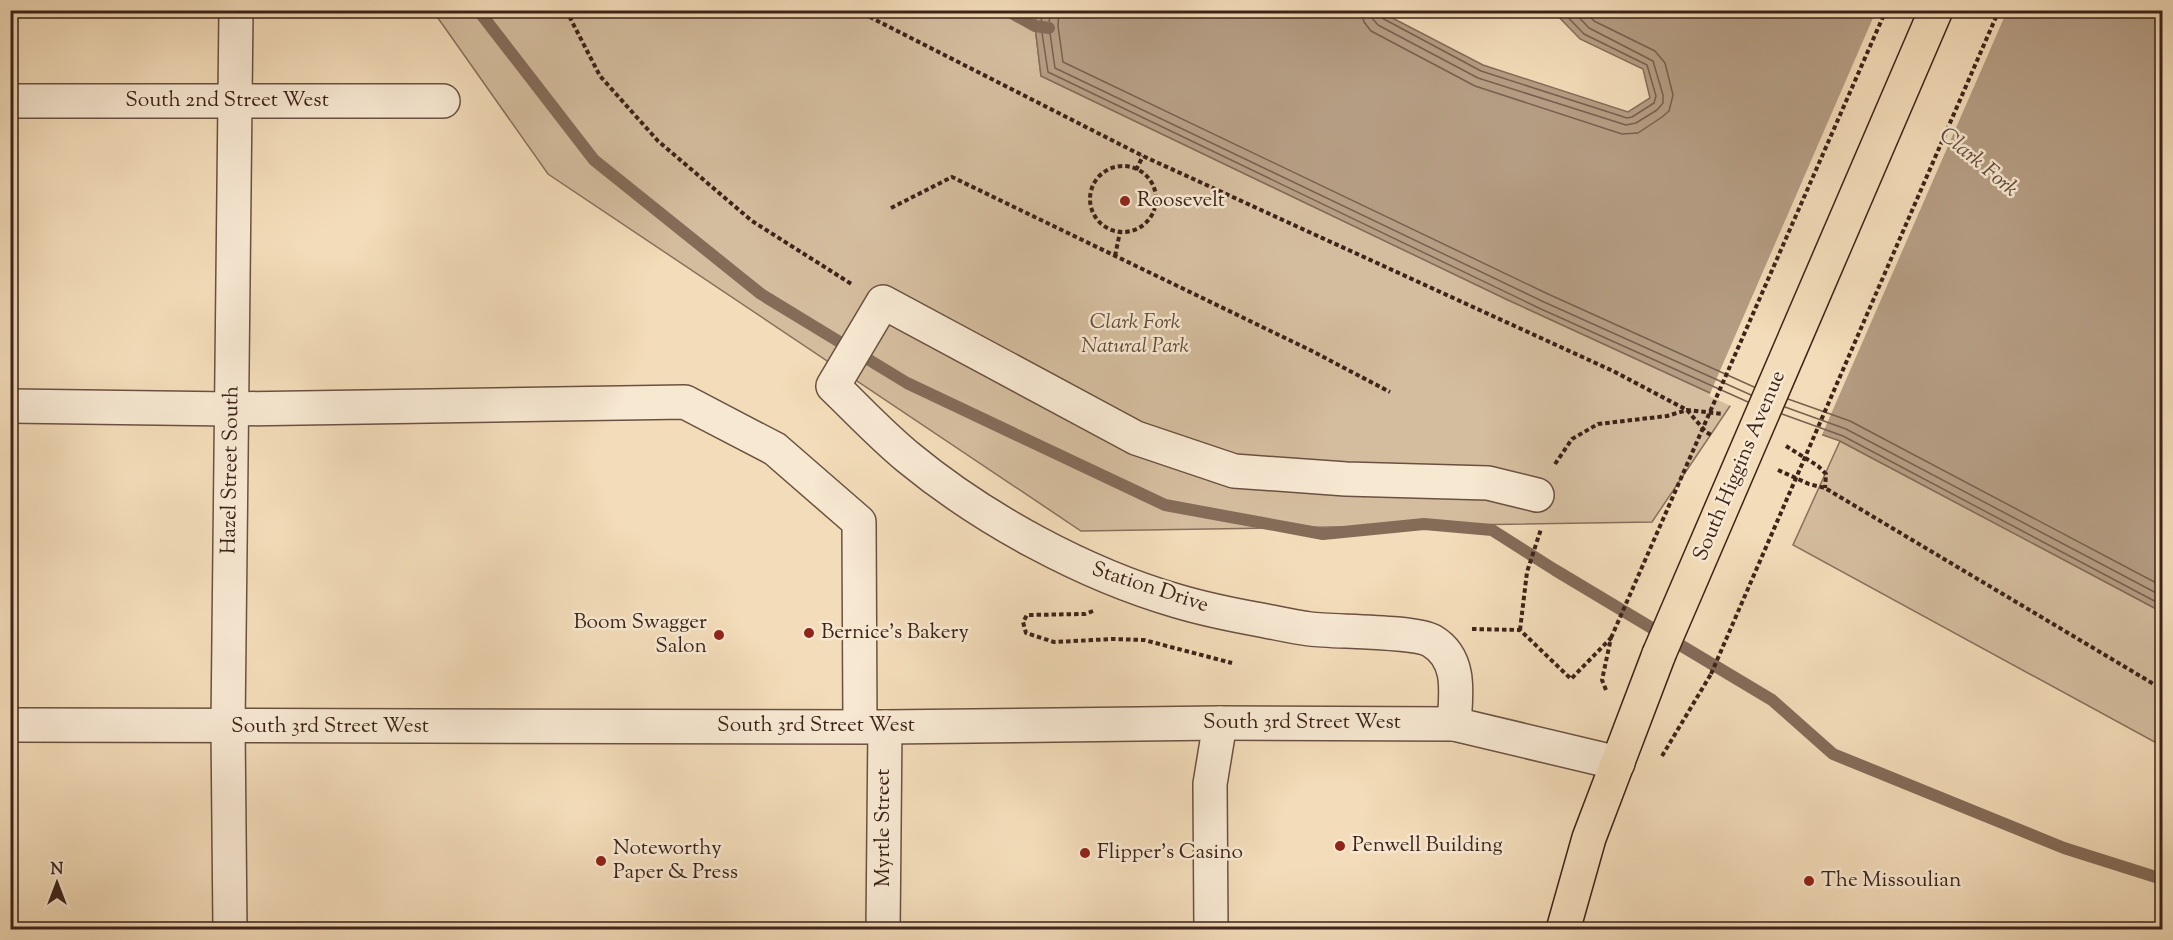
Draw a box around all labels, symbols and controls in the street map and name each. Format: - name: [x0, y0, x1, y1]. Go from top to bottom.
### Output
- street label: South 2nd Street West: [125, 86, 329, 116]
- water label: Clark Fork: [1931, 120, 2025, 206]
- place label: Roosevelt: [1137, 186, 1225, 216]
- marker: Roosevelt: [1118, 194, 1132, 208]
- park label: Clark Fork Natural Park: [1081, 308, 1190, 362]
- street label: South Higgins Avenue: [1686, 366, 1794, 566]
- street label: Hazel Street South: [215, 385, 247, 555]
- street label: Station Drive: [1088, 555, 1212, 621]
- place label: Boom Swagger Salon: [573, 608, 707, 662]
- place label: Bernice's Bakery: [821, 618, 969, 648]
- marker: Bernice's Bakery: [802, 626, 816, 640]
- marker: Boom Swagger Salon: [712, 628, 726, 642]
- street label: South 3rd Street West: [1203, 708, 1401, 738]
- street label: South 3rd Street West: [717, 711, 915, 741]
- street label: South 3rd Street West: [231, 712, 429, 742]
- street label: Myrtle Street: [869, 769, 899, 887]
- place label: Penwell Building: [1352, 831, 1503, 861]
- place label: Noteworthy Paper & Press: [613, 834, 738, 888]
- place label: Flipper's Casino: [1097, 838, 1243, 868]
- marker: Penwell Building: [1333, 839, 1347, 853]
- marker: Flipper's Casino: [1078, 846, 1092, 860]
- north arrow: [27, 853, 87, 913]
- marker: Noteworthy Paper & Press: [594, 854, 608, 868]
- text: N: [51, 859, 64, 882]
- place label: The Missoulian: [1821, 866, 1961, 896]
- marker: The Missoulian: [1802, 874, 1816, 888]

